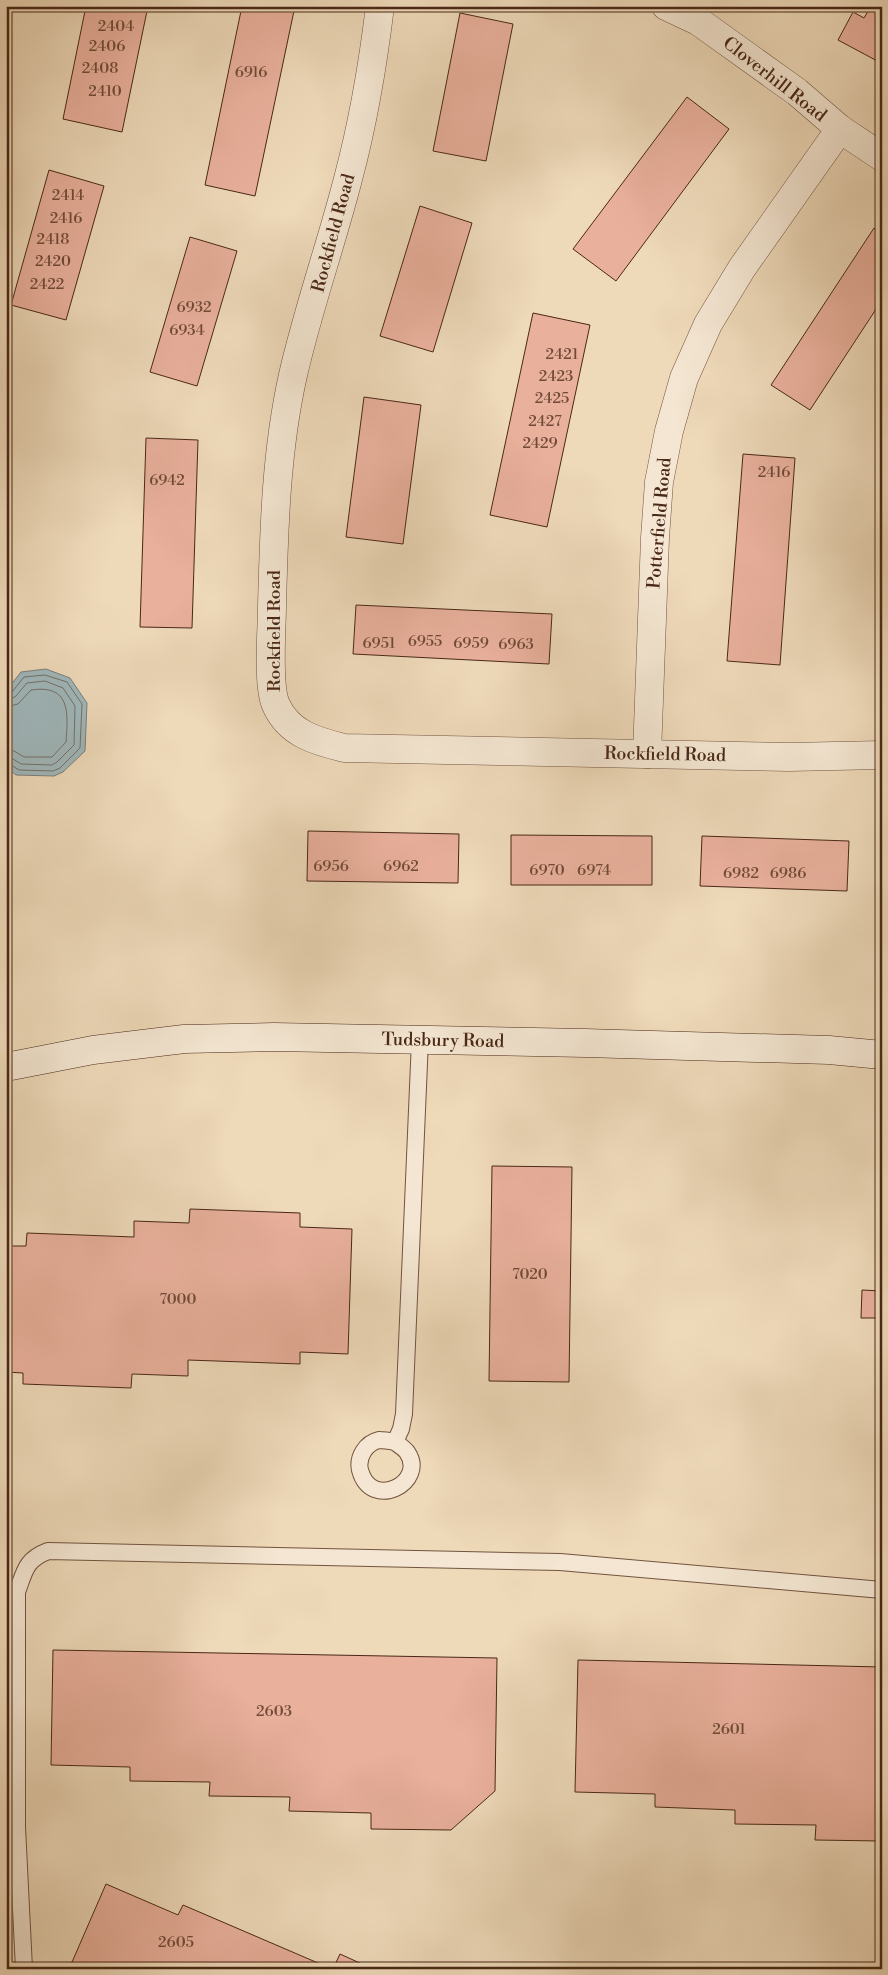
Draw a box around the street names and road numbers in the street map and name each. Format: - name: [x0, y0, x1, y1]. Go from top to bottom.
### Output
- street label: Cloverhill Road: [718, 32, 832, 128]
- street label: Rockfield Road: [307, 170, 361, 295]
- street label: Potterfield Road: [642, 455, 677, 590]
- street label: Rockfield Road: [263, 569, 286, 692]
- street label: Rockfield Road: [604, 742, 727, 767]
- street label: Tudsbury Road: [381, 1028, 505, 1053]

